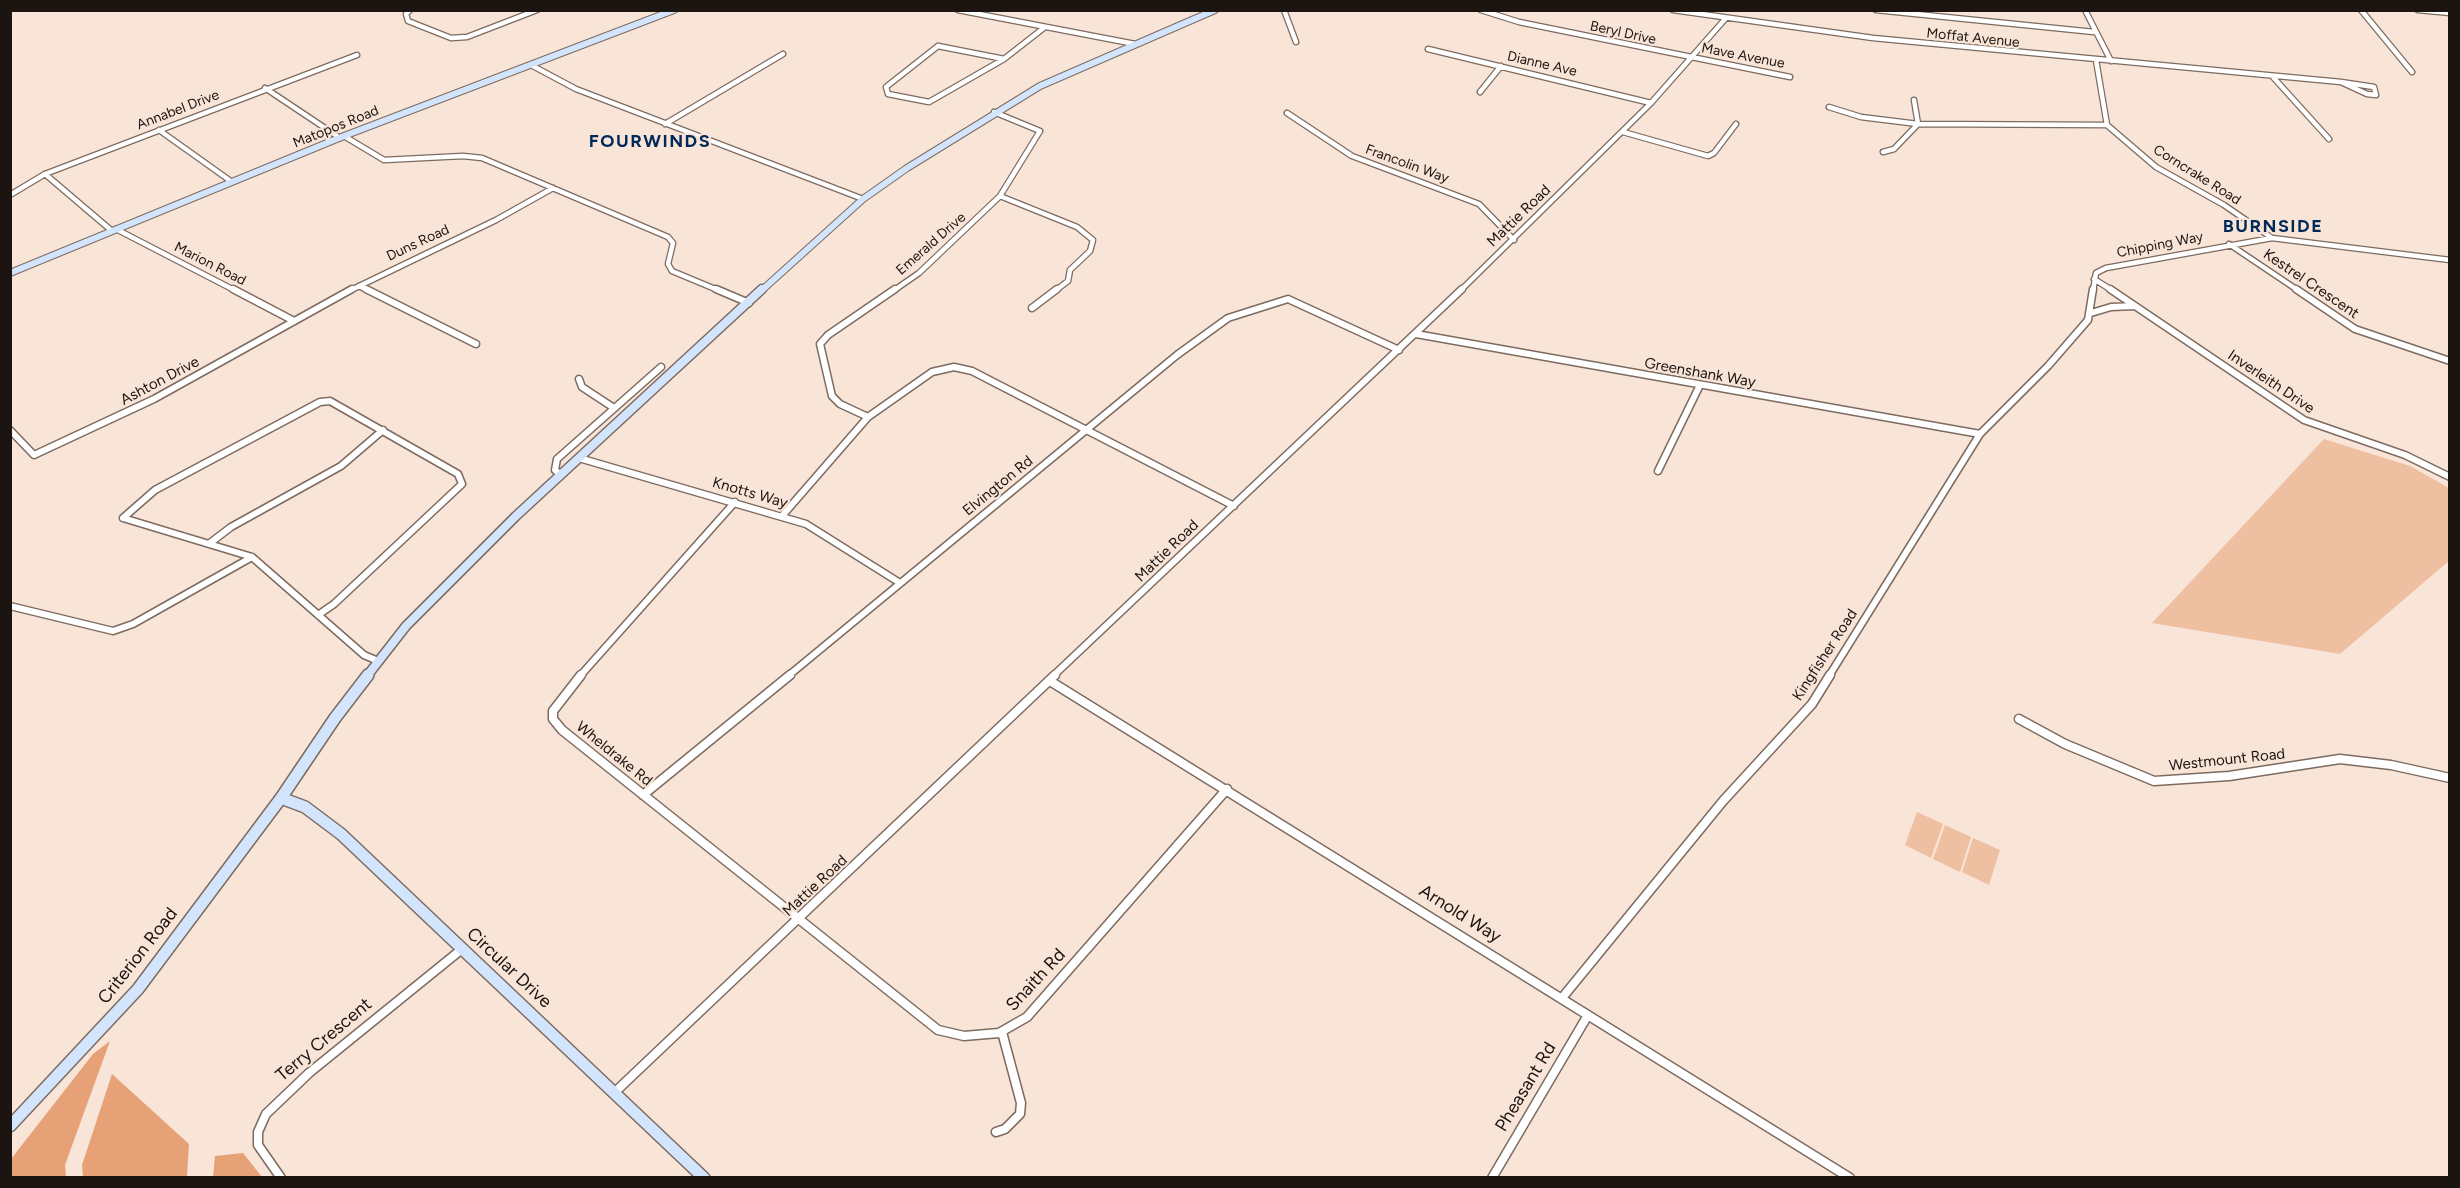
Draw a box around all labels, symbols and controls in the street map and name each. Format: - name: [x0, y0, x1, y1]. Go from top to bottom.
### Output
- street label: Beryl Drive: [1588, 18, 1658, 48]
- street label: Moffat Avenue: [1926, 25, 2020, 51]
- street label: Mave Avenue: [1700, 40, 1786, 72]
- street label: Dianne Ave: [1506, 48, 1578, 80]
- street label: Annabel Drive: [134, 87, 222, 133]
- street label: Matopos Road: [291, 102, 381, 152]
- district label: FOURWINDS: [589, 131, 711, 153]
- street label: Francolin Way: [1363, 141, 1451, 187]
- street label: Corncrake Road: [2150, 141, 2244, 209]
- street label: Mattie Road: [1483, 181, 1555, 251]
- street label: Emerald Drive: [893, 209, 969, 279]
- district label: BURNSIDE: [2223, 216, 2323, 238]
- street label: Duns Road: [384, 221, 452, 265]
- street label: Chipping Way: [2115, 228, 2205, 262]
- street label: Marion Road: [171, 239, 249, 289]
- street label: Kestrel Crescent: [2260, 245, 2362, 323]
- street label: Inverleith Drive: [2224, 346, 2318, 418]
- street label: Ashton Drive: [118, 353, 202, 409]
- street label: Greenshank Way: [1643, 354, 1757, 392]
- street label: Elvington Rd: [959, 452, 1037, 520]
- street label: Knotts Way: [710, 474, 790, 512]
- street label: Mattie Road: [1131, 516, 1203, 586]
- street label: Kingfisher Road: [1789, 606, 1861, 704]
- street label: Wheldrake Rd: [572, 718, 656, 790]
- street label: Westmount Road: [2168, 745, 2286, 775]
- street label: Mattie Road: [779, 852, 851, 920]
- street label: Arnold Way: [1415, 880, 1505, 948]
- street label: Criterion Road: [94, 903, 182, 1009]
- street label: Circular Drive: [462, 923, 556, 1013]
- street label: Snaith Rd: [1002, 944, 1070, 1016]
- street label: Terry Crescent: [272, 994, 376, 1086]
- street label: Pheasant Rd: [1491, 1039, 1561, 1135]

